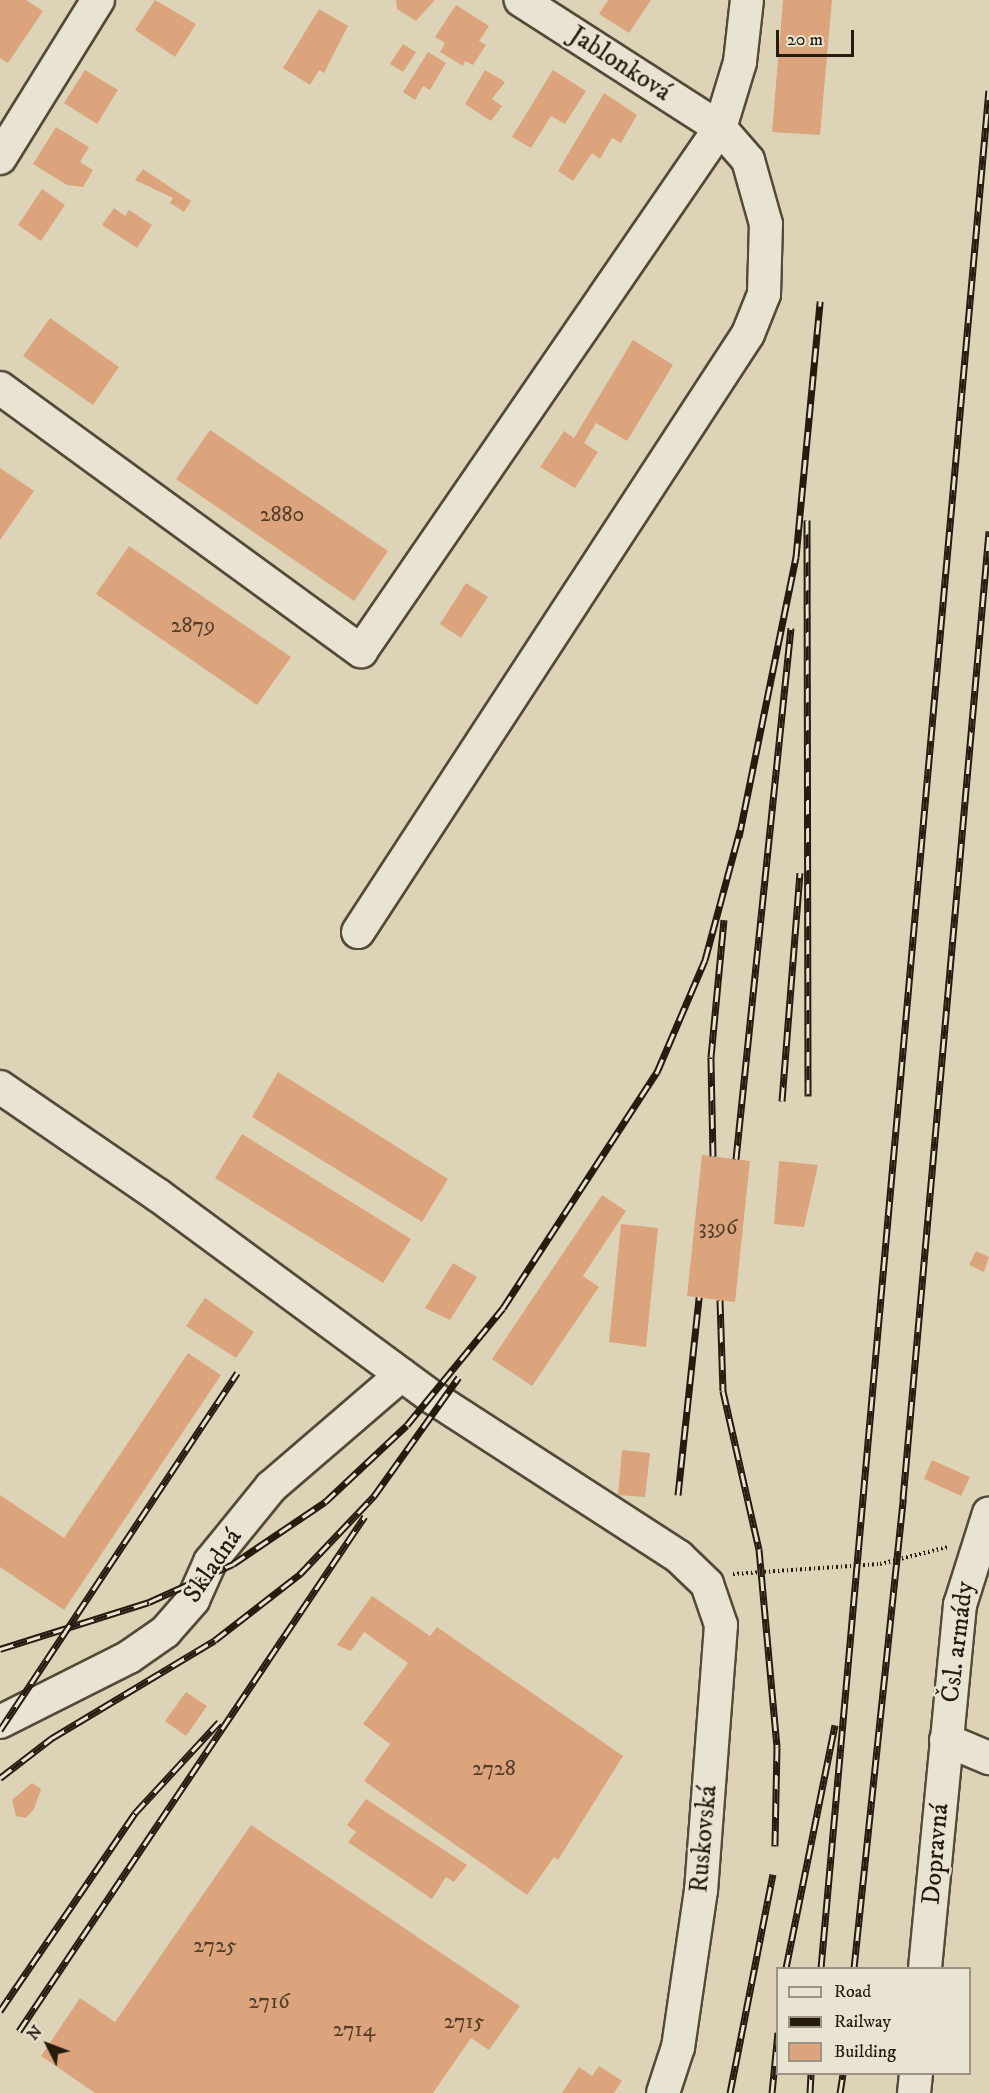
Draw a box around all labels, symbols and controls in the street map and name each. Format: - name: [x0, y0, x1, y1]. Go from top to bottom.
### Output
- scale bar: [779, 18, 857, 56]
- street label: Jablonková: [563, 20, 677, 108]
- text: 20 m: [787, 29, 823, 51]
- house number: 2880: [260, 502, 304, 528]
- house number: 2879: [171, 613, 215, 639]
- house number: 3396: [699, 1215, 737, 1241]
- street label: Skladná: [177, 1523, 249, 1609]
- street label: Čsl. armády: [935, 1580, 981, 1704]
- house number: 2728: [472, 1756, 516, 1782]
- street label: Ruskovská: [684, 1784, 724, 1894]
- street label: Dopravná: [916, 1802, 956, 1906]
- house number: 2725: [193, 1933, 237, 1959]
- legend: [776, 1967, 971, 2075]
- text: Road: [834, 1981, 871, 2003]
- house number: 2716: [248, 1989, 290, 2015]
- house number: 2715: [444, 2009, 484, 2035]
- text: Railway: [834, 2011, 891, 2033]
- north arrow: [18, 2015, 78, 2075]
- house number: 2714: [333, 2017, 375, 2043]
- text: N: [23, 2021, 46, 2045]
- text: Building: [834, 2041, 896, 2063]

